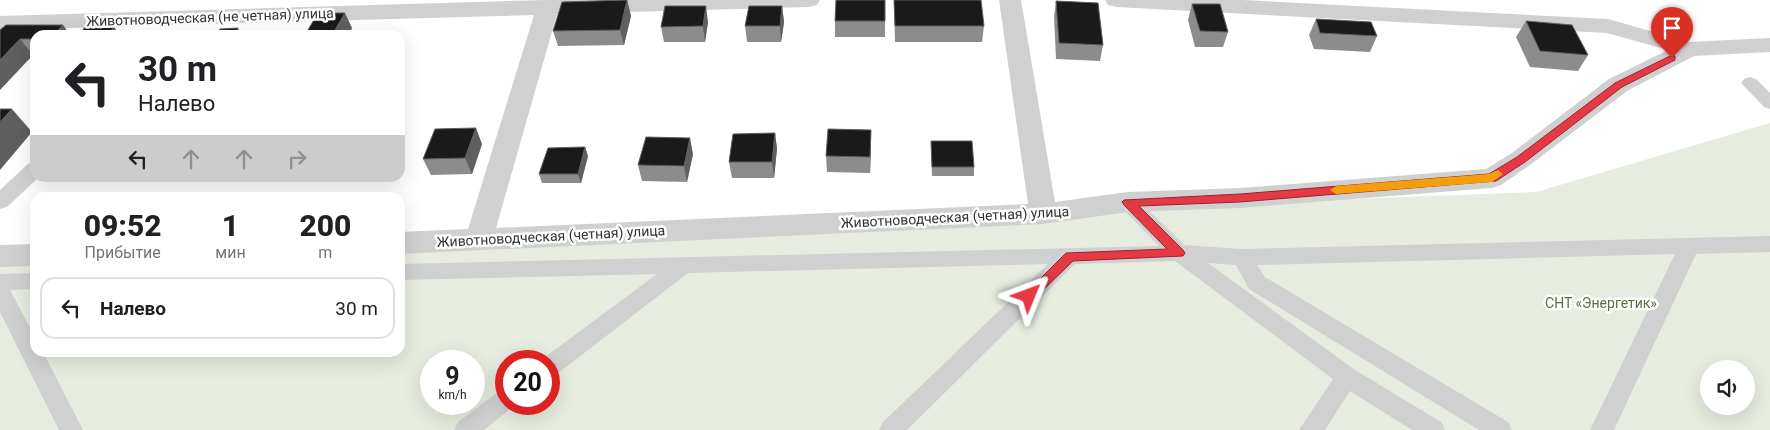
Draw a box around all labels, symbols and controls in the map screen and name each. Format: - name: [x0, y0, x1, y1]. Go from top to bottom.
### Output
- street label: Животноводческая (не четная) улица: [86, 5, 334, 30]
- pin: [1651, 7, 1693, 58]
- icon: arrive: [1658, 14, 1686, 42]
- text: 30 m: [138, 49, 217, 90]
- icon: left: [55, 50, 120, 115]
- text: Налево: [138, 91, 215, 116]
- icon: left: [124, 145, 152, 173]
- icon: ahead: [177, 145, 205, 173]
- icon: ahead: [230, 145, 258, 173]
- icon: right: [283, 145, 311, 173]
- street label: Животноводческая (четная) улица: [840, 203, 1070, 232]
- text: 09:52: [84, 208, 162, 243]
- text: 1: [222, 208, 239, 243]
- text: 200: [299, 208, 351, 243]
- street label: Животноводческая (четная) улица: [436, 222, 666, 251]
- text: Прибытие: [85, 243, 161, 262]
- text: мин: [215, 243, 246, 262]
- text: m: [318, 243, 332, 262]
- position arrow: [1002, 269, 1054, 321]
- icon: left: [57, 294, 85, 322]
- park label: СНТ «Энергетик»: [1545, 295, 1657, 311]
- text: Налево: [100, 297, 166, 320]
- text: 30 m: [335, 297, 378, 320]
- speed limit sign: 20: [495, 350, 560, 415]
- map controls: [1700, 360, 1755, 415]
- button: sound: [1700, 360, 1755, 415]
- text: 9: [445, 362, 460, 391]
- text: km/h: [438, 388, 467, 402]

